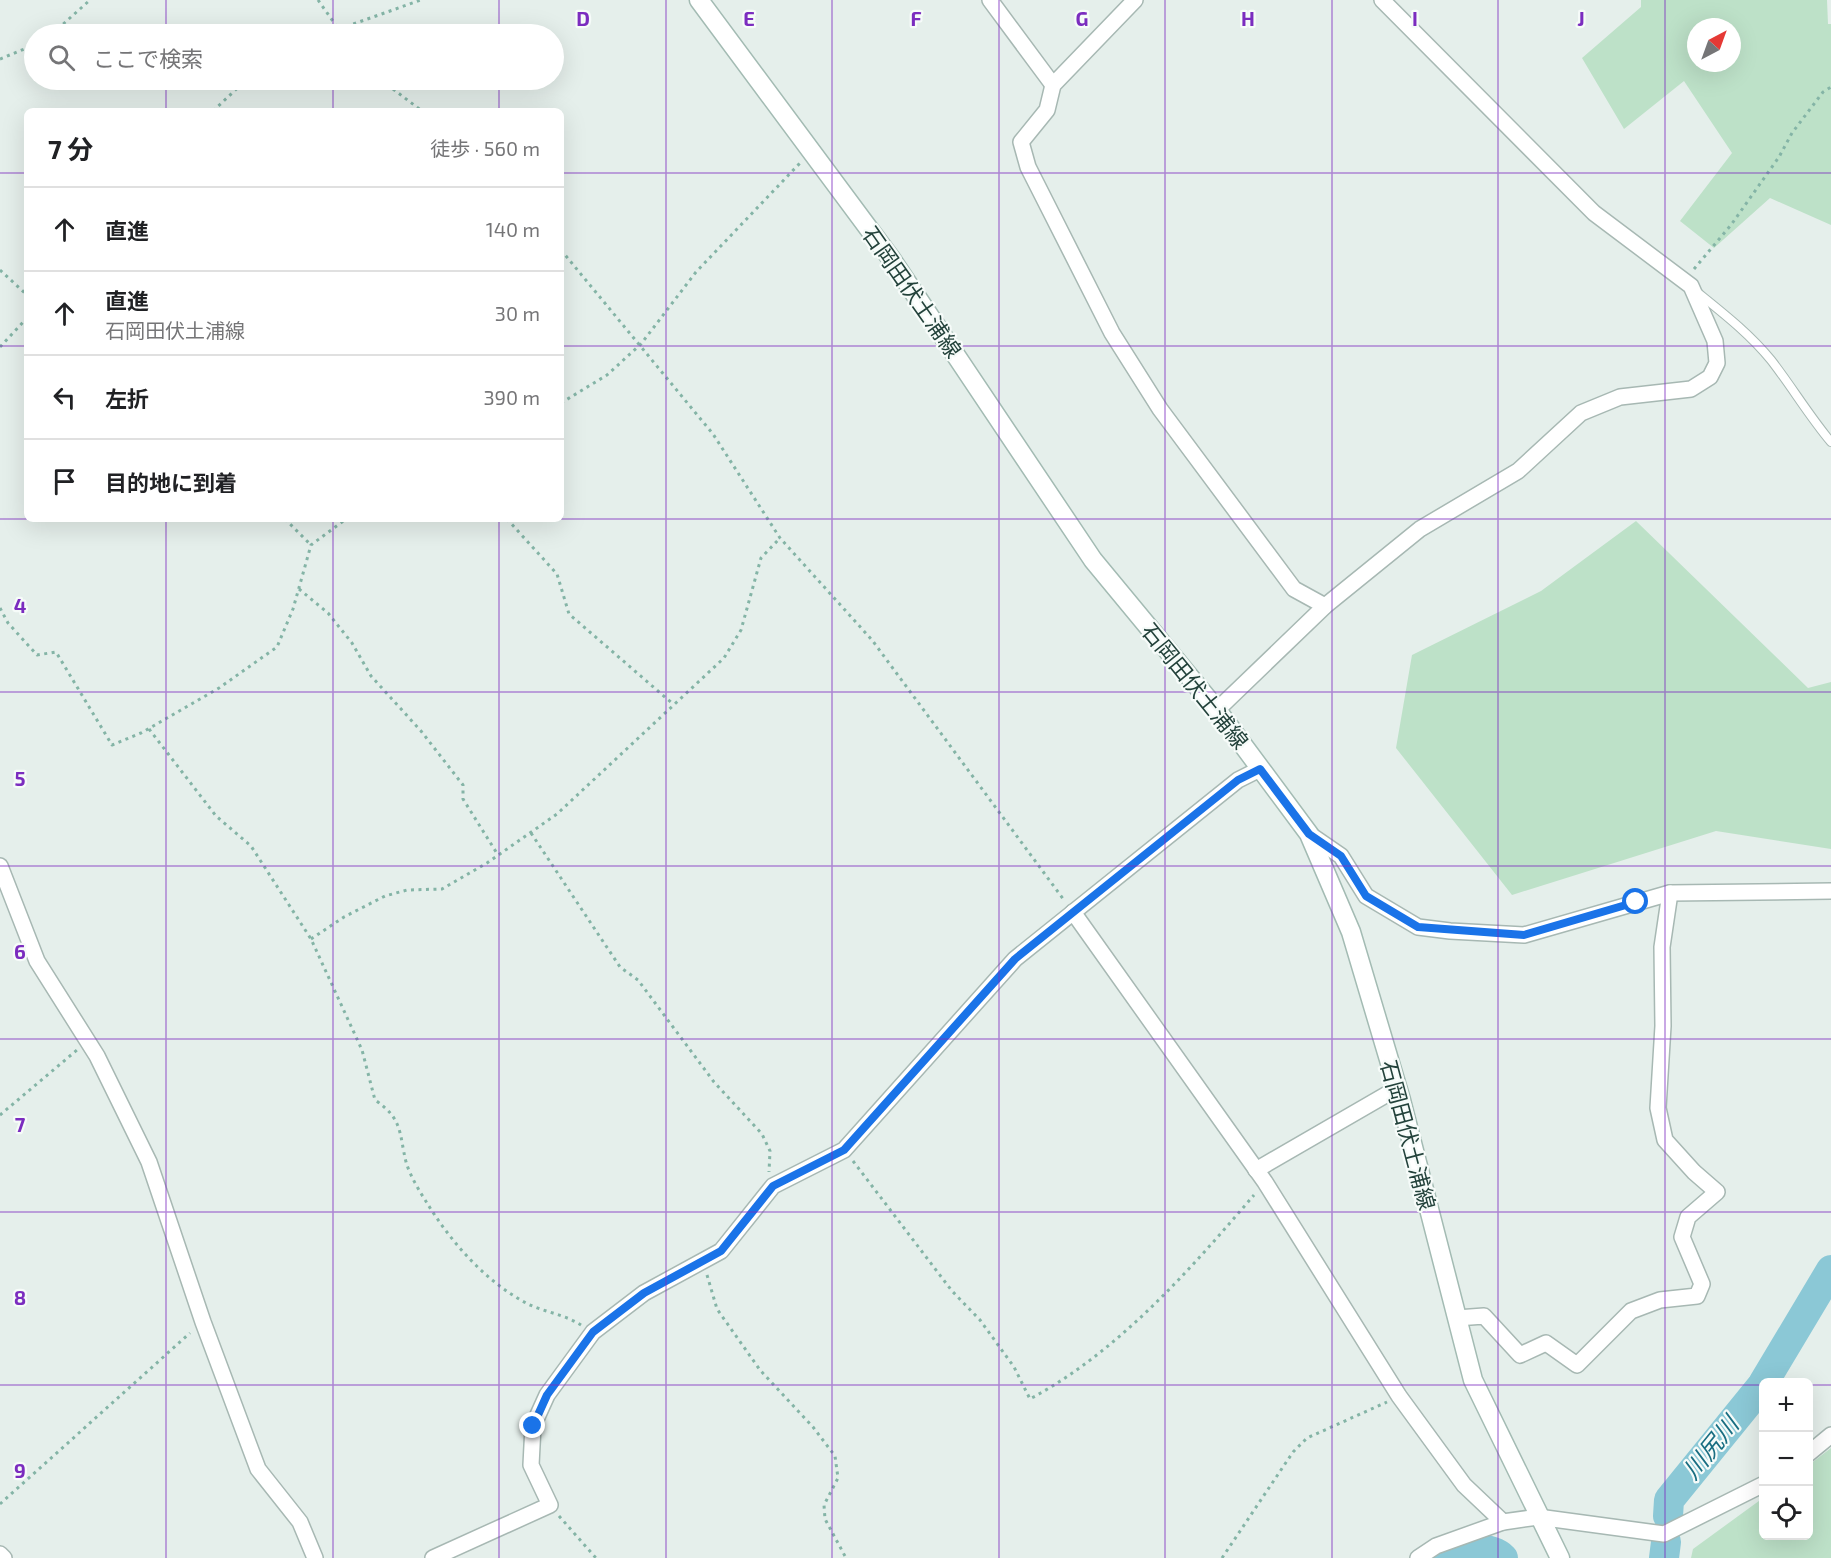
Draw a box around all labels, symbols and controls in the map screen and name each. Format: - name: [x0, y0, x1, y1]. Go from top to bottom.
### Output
- text: D: [576, 6, 590, 30]
- text: E: [743, 6, 755, 30]
- text: F: [910, 6, 922, 30]
- text: G: [1076, 6, 1088, 30]
- text: H: [1241, 6, 1255, 30]
- text: I: [1412, 6, 1418, 30]
- text: J: [1577, 6, 1585, 30]
- north arrow: [1687, 18, 1741, 72]
- search box: [24, 24, 564, 90]
- icon: search: [45, 41, 78, 74]
- text: ここで検索: [93, 45, 203, 71]
- text: 7 分: [48, 133, 93, 164]
- text: 徒歩 · 560 m: [430, 136, 540, 160]
- icon: ahead: [48, 213, 81, 246]
- text: 直進: [105, 217, 149, 243]
- text: 140 m: [486, 217, 540, 241]
- street label: 石岡田伏土浦線: [858, 221, 968, 362]
- text: 直進: [105, 287, 149, 313]
- icon: ahead: [48, 297, 81, 330]
- text: 30 m: [495, 301, 540, 325]
- text: 石岡田伏土浦線: [105, 318, 245, 342]
- icon: left: [48, 381, 81, 414]
- text: 左折: [105, 385, 149, 411]
- text: 390 m: [483, 385, 540, 409]
- icon: arrive: [48, 465, 81, 498]
- text: 目的地に到着: [105, 469, 237, 495]
- text: 4: [14, 593, 27, 617]
- street label: 石岡田伏土浦線: [1137, 617, 1254, 753]
- text: 5: [14, 766, 26, 790]
- route start: [1622, 888, 1648, 914]
- text: 6: [14, 939, 26, 963]
- street label: 石岡田伏土浦線: [1376, 1057, 1441, 1212]
- text: 7: [15, 1112, 26, 1136]
- text: 8: [14, 1285, 26, 1309]
- map controls: [1759, 1378, 1813, 1540]
- button: +: [1759, 1378, 1813, 1432]
- water label: 川尻川: [1676, 1408, 1746, 1484]
- route end: [519, 1412, 545, 1438]
- button: −: [1759, 1432, 1813, 1486]
- text: 9: [14, 1458, 26, 1482]
- button: locate: [1759, 1486, 1813, 1540]

